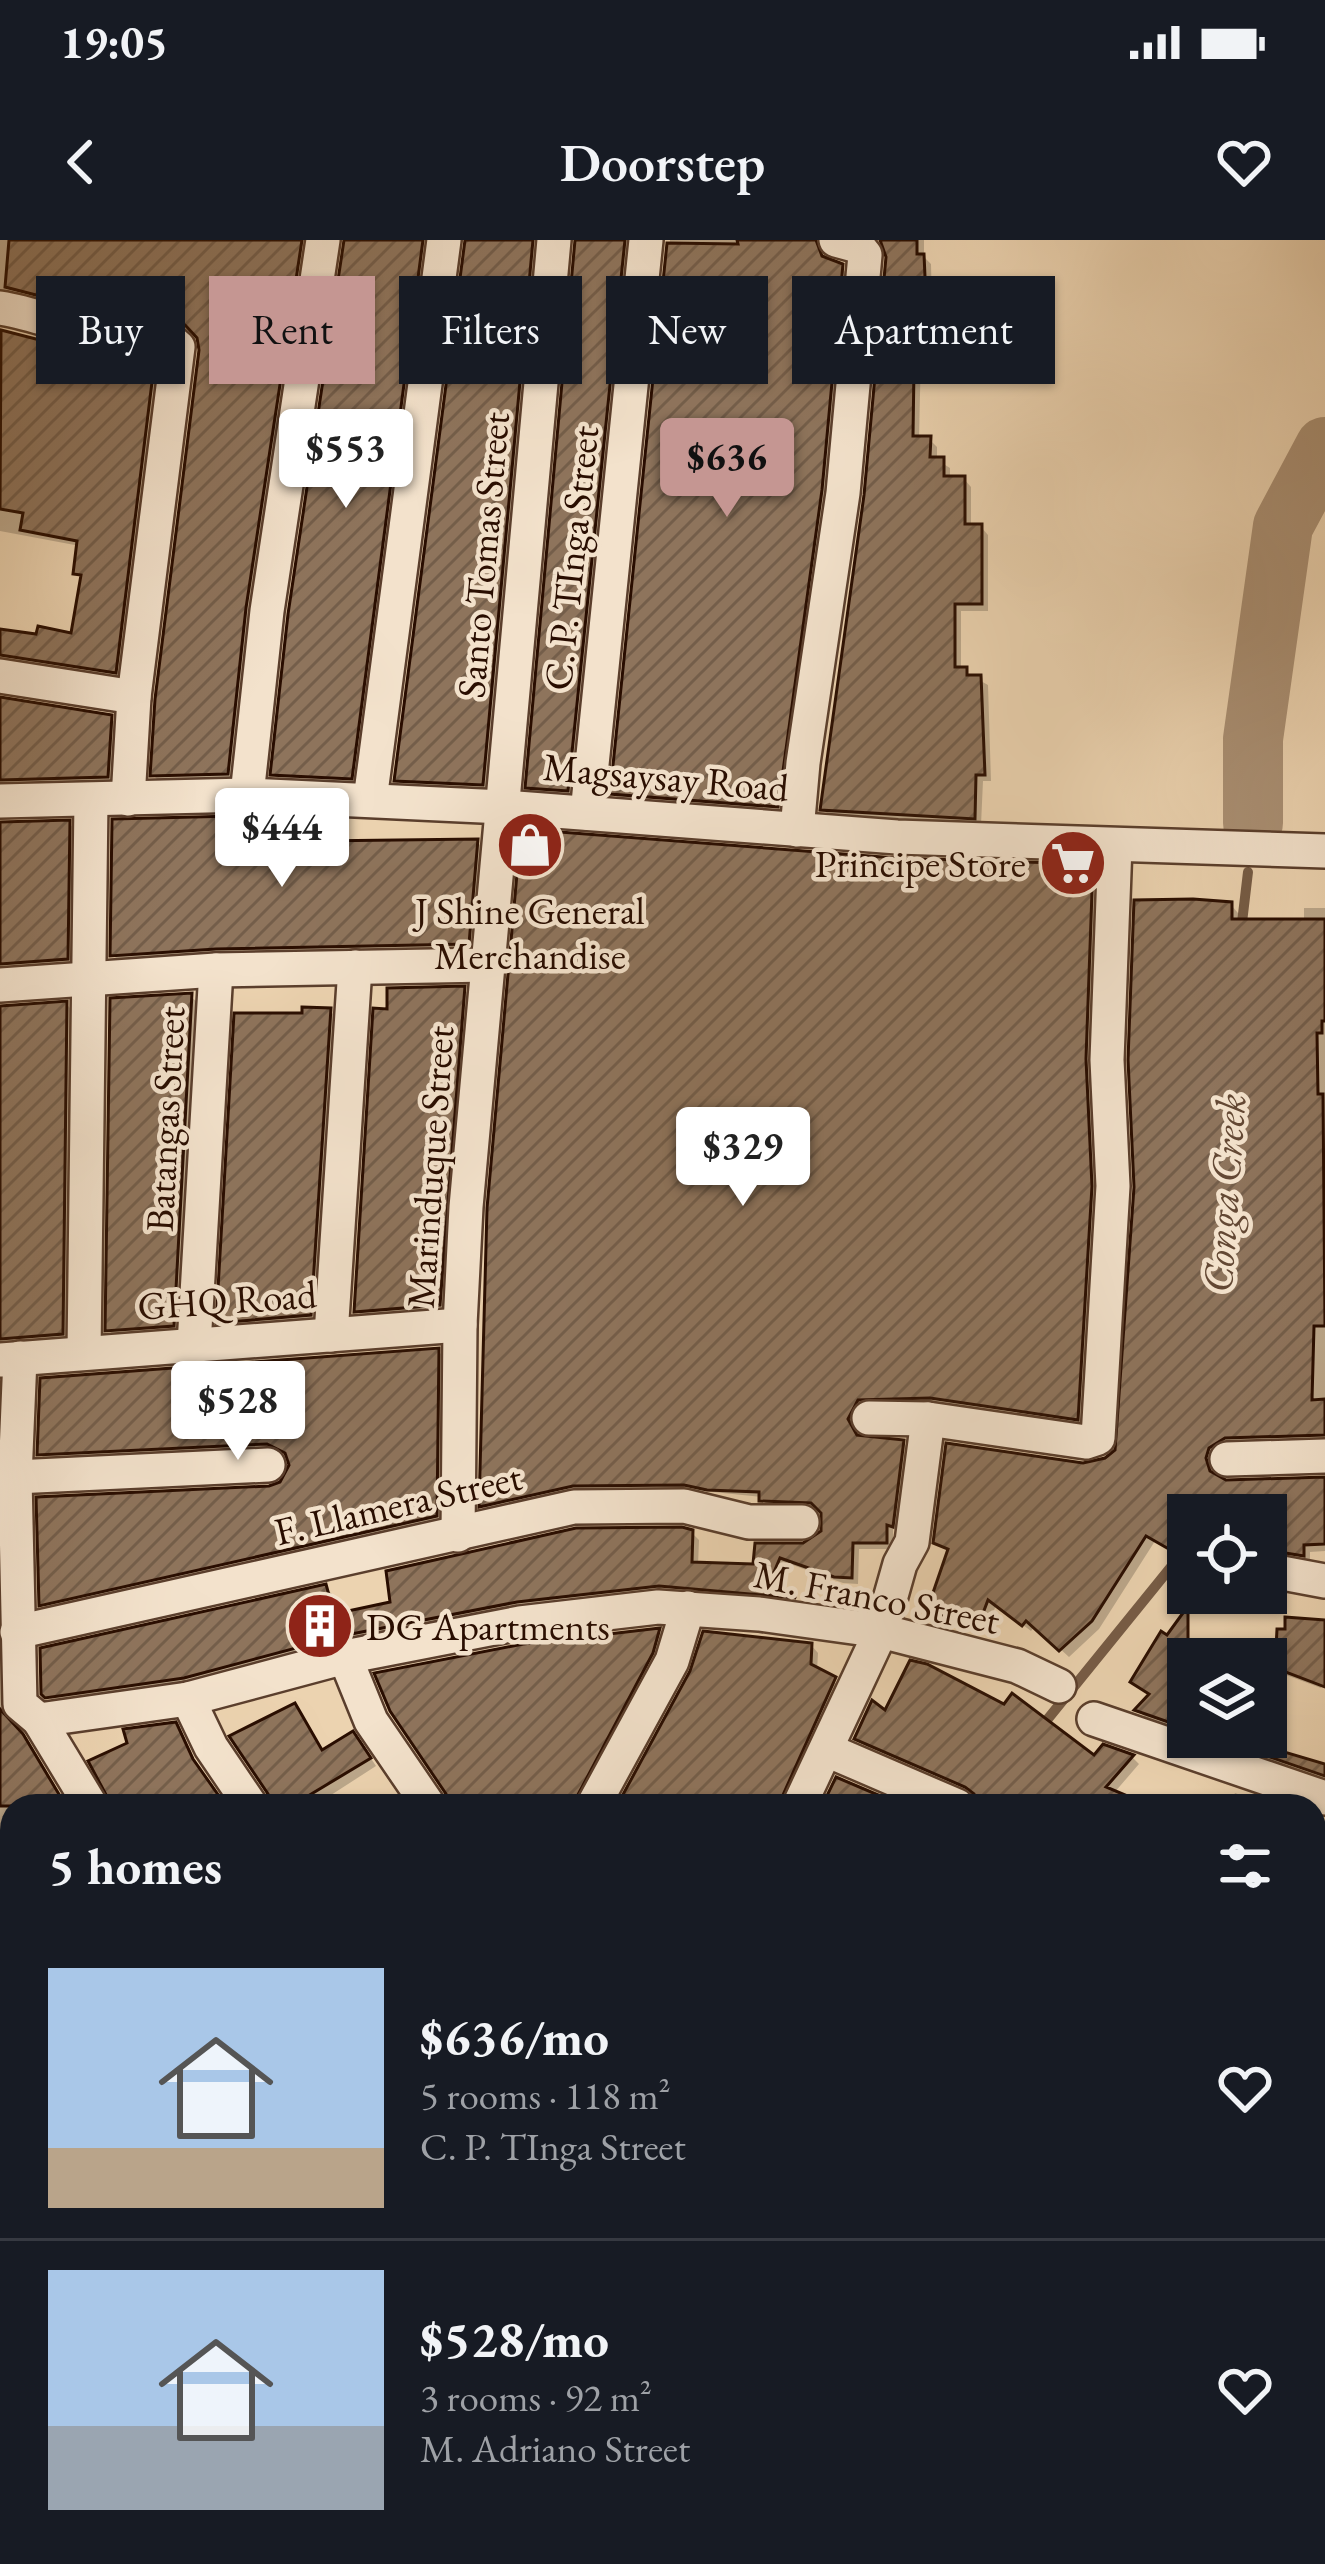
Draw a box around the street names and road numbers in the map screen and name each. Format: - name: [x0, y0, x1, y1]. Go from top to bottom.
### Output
- street label: Santo Tomas Street: [445, 410, 521, 700]
- street label: C. P. TInga Street: [532, 423, 610, 693]
- street label: Magsaysay Road: [541, 741, 791, 813]
- street label: Batangas Street: [134, 1005, 196, 1233]
- street label: Marinduque Street: [395, 1024, 465, 1310]
- street label: GHQ Road: [136, 1268, 318, 1332]
- street label: F. Llamera Street: [269, 1451, 527, 1557]
- street label: M. Franco Street: [750, 1548, 1004, 1646]

